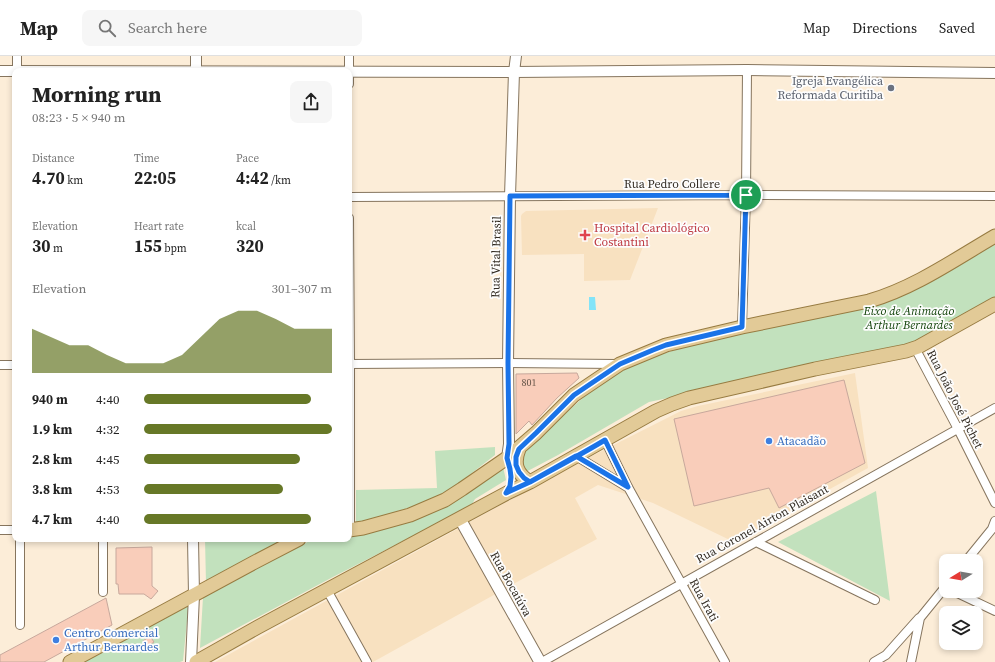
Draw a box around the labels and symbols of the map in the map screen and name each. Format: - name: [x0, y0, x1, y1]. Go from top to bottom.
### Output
- place label: Igreja Evangélica Reformada Curitiba: [777, 73, 884, 103]
- marker: Igreja Evangélica Reformada Curitiba: [886, 83, 896, 93]
- street label: Rua Pedro Collere: [624, 176, 720, 192]
- pin: [729, 178, 763, 212]
- street label: Rua Vital Brasil: [487, 216, 505, 298]
- place label: Hospital Cardiológico Costantini: [594, 220, 710, 250]
- marker: Hospital Cardiológico Costantini: [579, 229, 591, 241]
- park label: Eixo de Animação Arthur Bernardes: [863, 303, 955, 333]
- street label: Rua João José Pichet: [923, 347, 987, 451]
- house number: 801: [522, 376, 537, 389]
- place label: Atacadão: [777, 433, 826, 449]
- marker: Atacadão: [764, 436, 774, 446]
- street label: Rua Coronel Airton Plaisant: [693, 481, 831, 567]
- street label: Rua Bocaiúva: [487, 549, 536, 620]
- north arrow: [939, 554, 983, 598]
- street label: Rua Irati: [686, 576, 722, 625]
- place label: Centro Comercial Arthur Bernardes: [64, 625, 159, 655]
- marker: Centro Comercial Arthur Bernardes: [51, 635, 61, 645]

